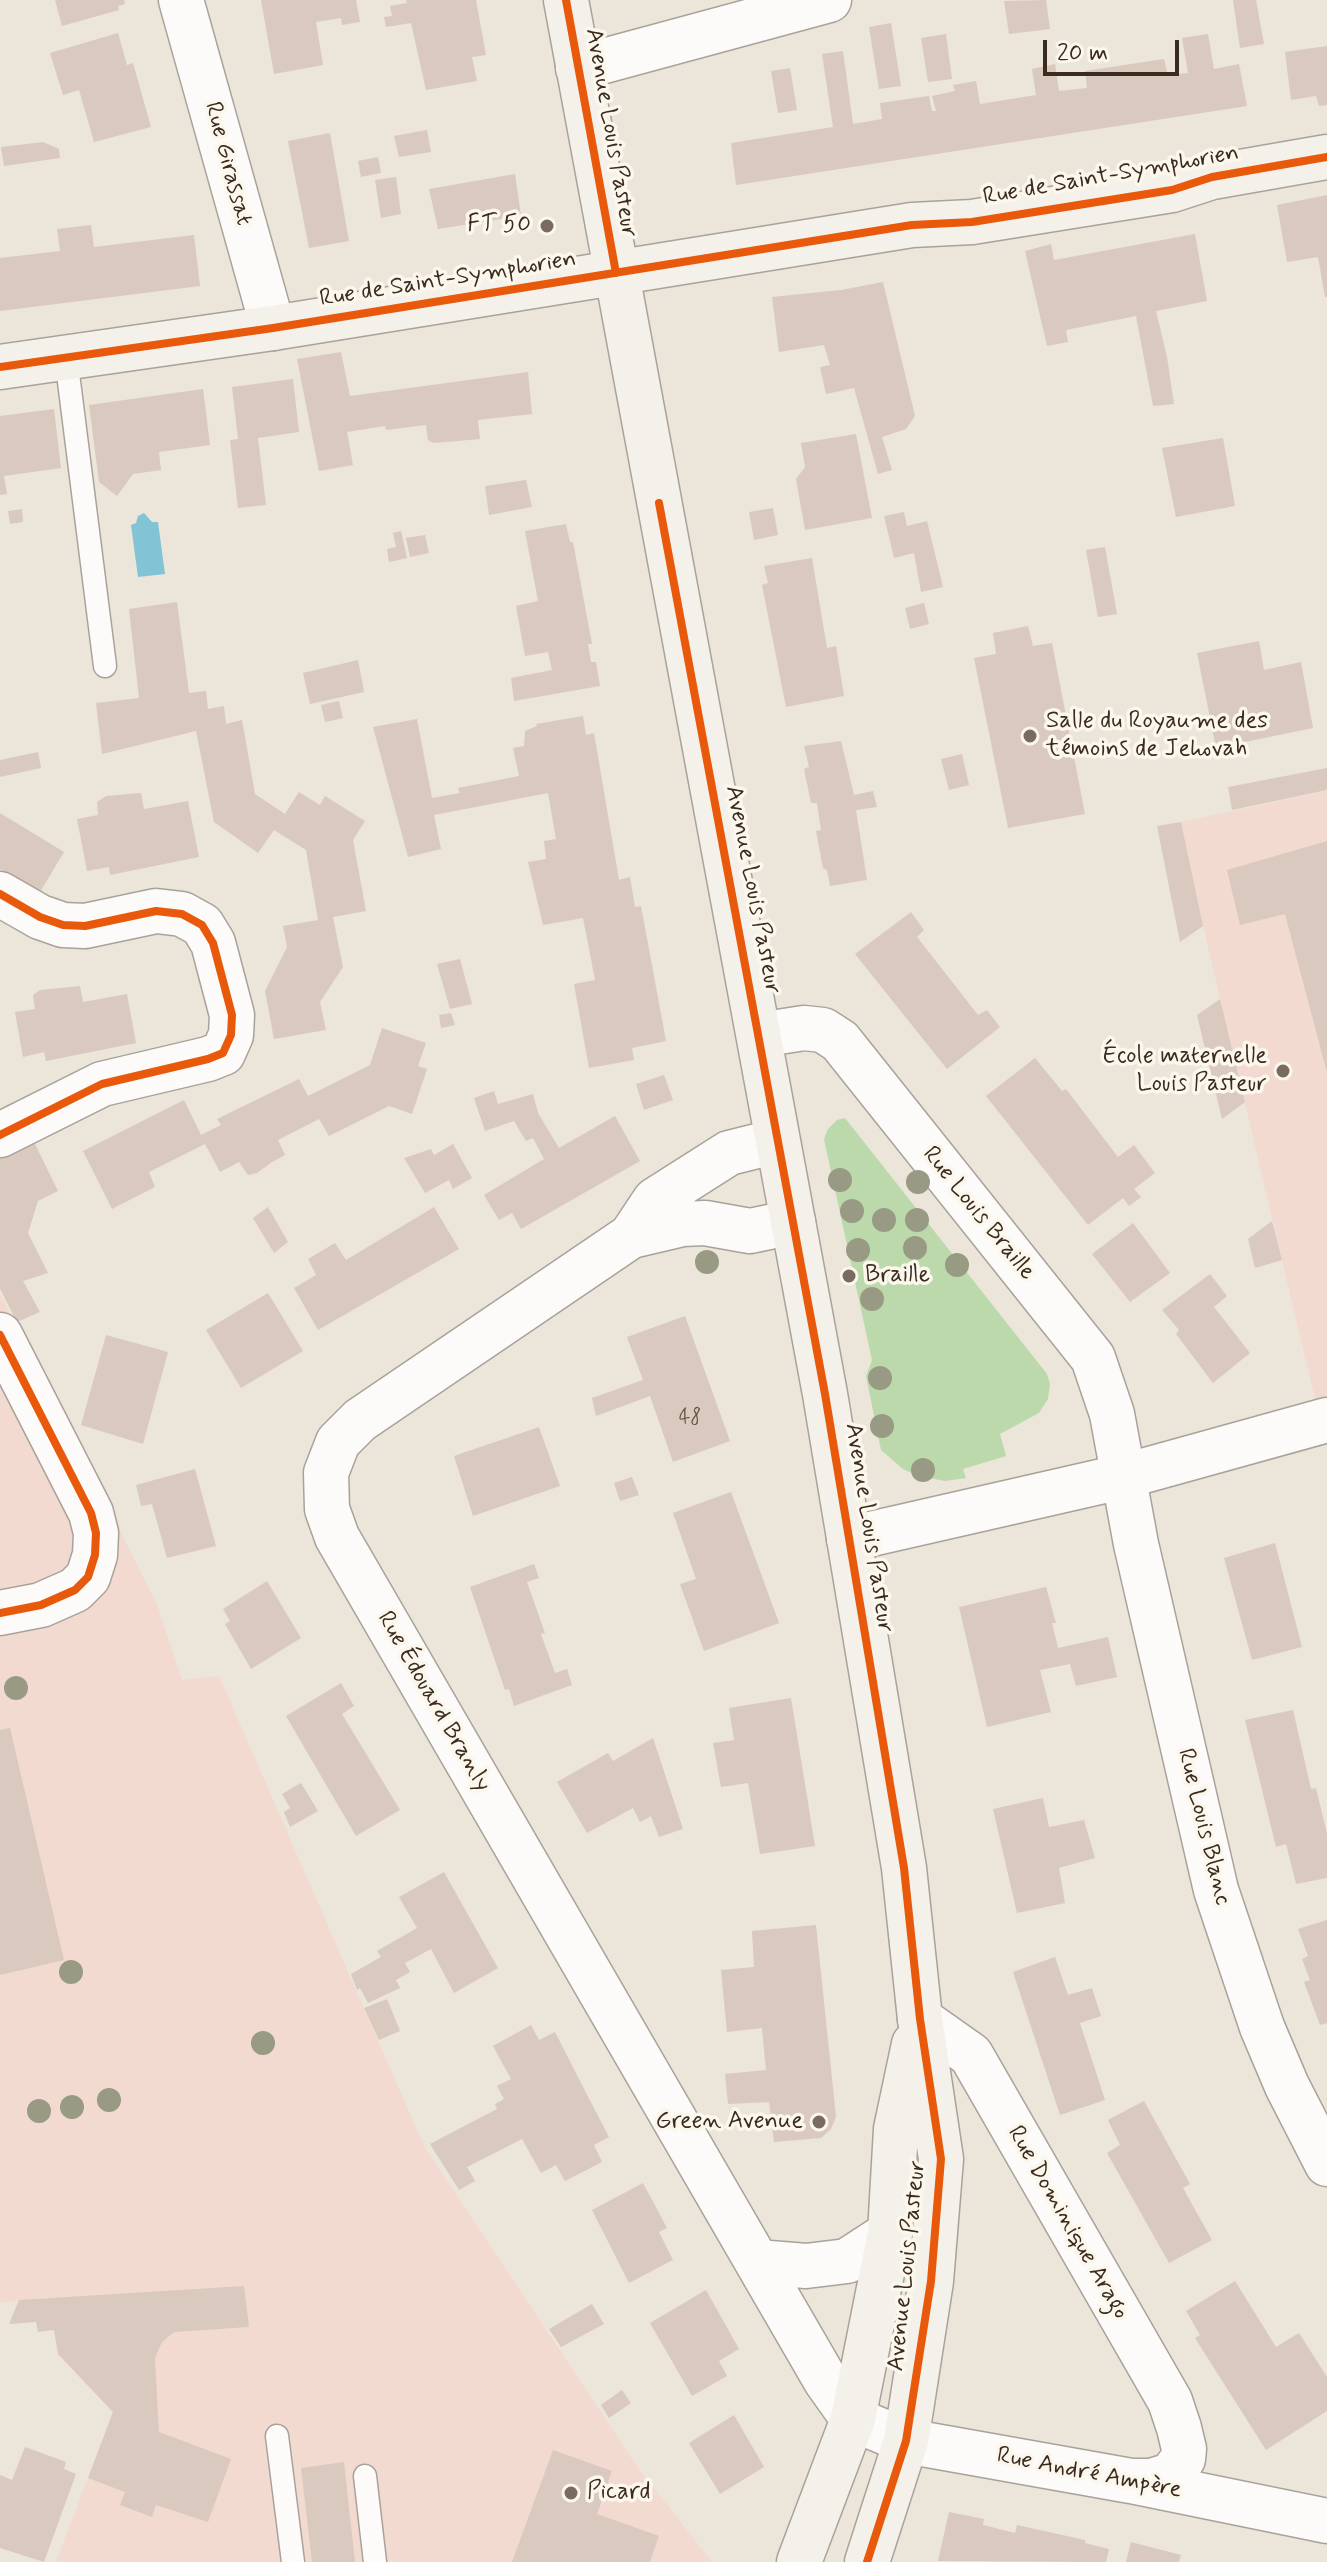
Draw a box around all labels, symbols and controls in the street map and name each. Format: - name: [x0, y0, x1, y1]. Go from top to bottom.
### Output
- scale bar: [1047, 24, 1183, 74]
- street label: Avenue Louis Pasteur: [577, 26, 643, 240]
- text: 20 m: [1057, 38, 1108, 69]
- street label: Rue Girassat: [197, 99, 257, 229]
- street label: Rue de Saint-Symphorien: [981, 139, 1241, 213]
- place label: FT 50: [467, 212, 531, 240]
- marker: FT 50: [538, 217, 556, 235]
- street label: Rue de Saint-Symphorien: [318, 245, 578, 315]
- place label: Salle du Royaume des témoins de Jehovah: [1046, 708, 1268, 764]
- marker: Salle du Royaume des témoins de Jehovah: [1021, 727, 1039, 745]
- street label: Avenue Louis Pasteur: [718, 783, 786, 997]
- place label: École maternelle Louis Pasteur: [1103, 1043, 1267, 1099]
- marker: École maternelle Louis Pasteur: [1274, 1062, 1292, 1080]
- street label: Rue Louis Braille: [915, 1141, 1041, 1287]
- place label: Braille: [865, 1262, 930, 1290]
- marker: Braille: [840, 1267, 858, 1285]
- house number: 48: [679, 1407, 701, 1431]
- street label: Avenue Louis Pasteur: [837, 1421, 899, 1635]
- street label: Rue Édouard Branly: [370, 1607, 496, 1797]
- street label: Rue Louis Blanc: [1170, 1746, 1236, 1908]
- place label: Green Avenue: [656, 2108, 803, 2136]
- marker: Green Avenue: [810, 2113, 828, 2131]
- street label: Rue Dominique Arago: [1000, 2121, 1134, 2325]
- street label: Avenue Louis Pasteur: [883, 2159, 933, 2373]
- street label: Rue André Ampère: [994, 2442, 1184, 2506]
- place label: Picard: [587, 2479, 650, 2507]
- marker: Picard: [562, 2484, 580, 2502]

